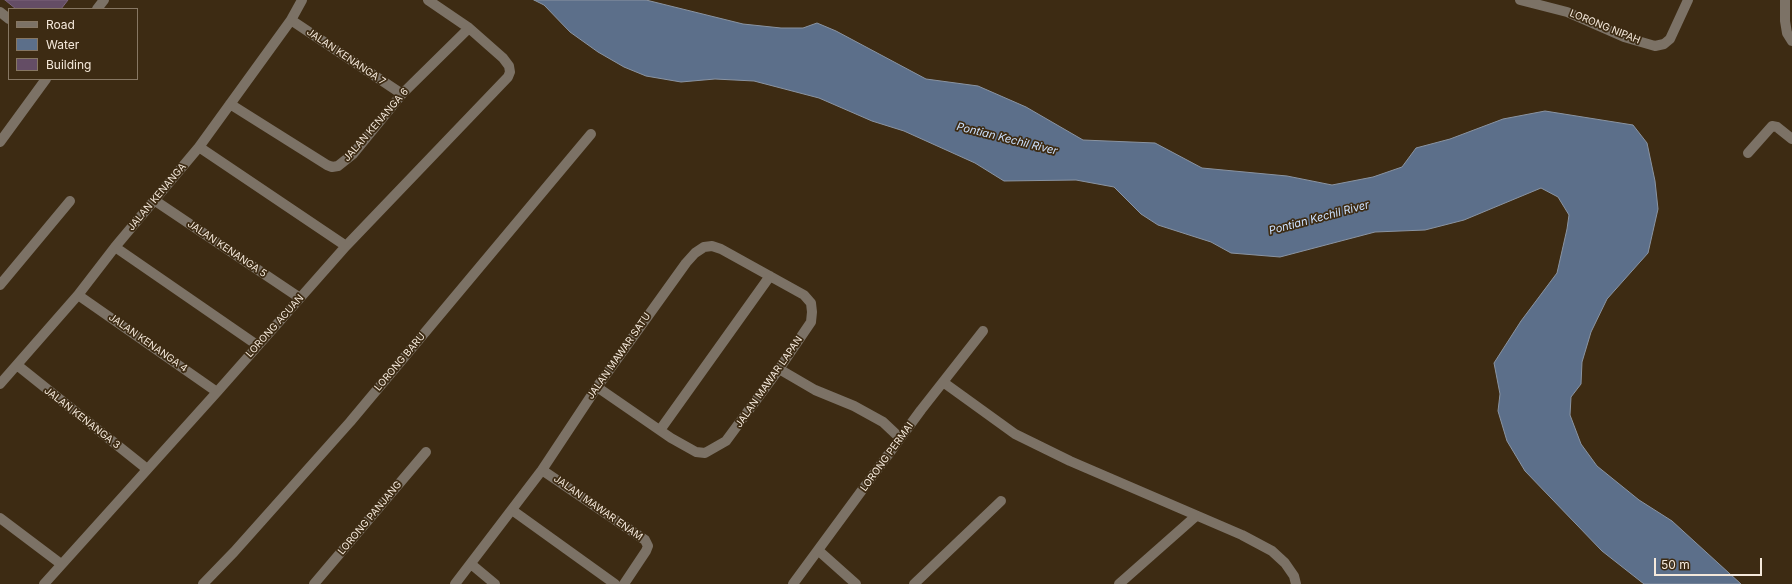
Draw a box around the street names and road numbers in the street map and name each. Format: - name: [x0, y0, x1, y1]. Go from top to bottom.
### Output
- street label: LORONG NIPAH: [1568, 7, 1642, 47]
- street label: JALAN KENANGA 7: [304, 26, 388, 88]
- street label: JALAN KENANGA 6: [341, 86, 411, 164]
- street label: JALAN KENANGA: [125, 161, 189, 233]
- street label: JALAN KENANGA 5: [185, 218, 269, 280]
- street label: LORONG ACUAN: [244, 292, 306, 360]
- street label: JALAN KENANGA 4: [106, 311, 190, 375]
- street label: JALAN MAWAR SATU: [585, 311, 653, 401]
- street label: LORONG BARU: [372, 330, 428, 394]
- street label: JALAN MAWAR LAPAN: [733, 334, 805, 430]
- street label: JALAN KENANGA 3: [42, 385, 122, 451]
- street label: LORONG PERMAI: [858, 420, 916, 494]
- street label: JALAN MAWAR ENAM: [551, 473, 645, 543]
- street label: LORONG PANJANG: [336, 479, 404, 557]

